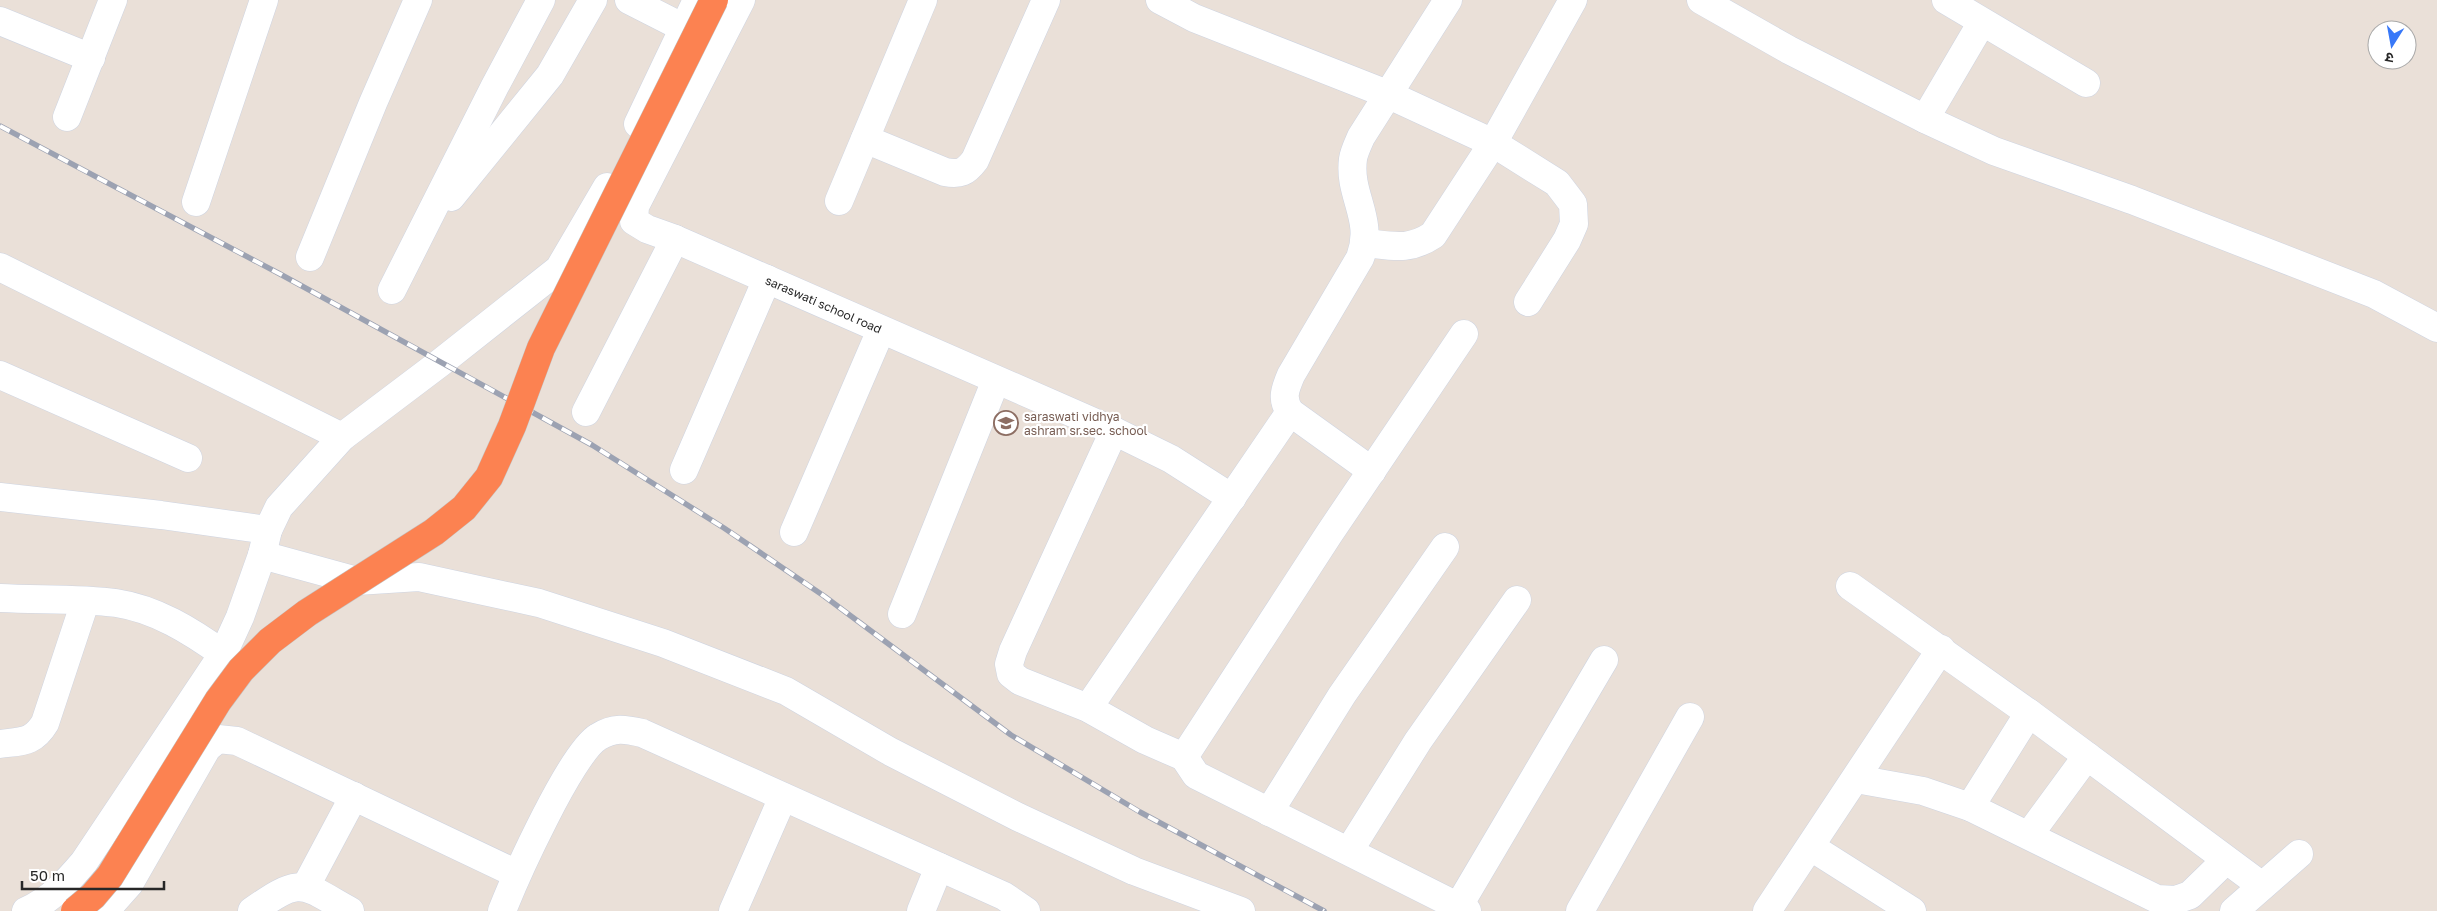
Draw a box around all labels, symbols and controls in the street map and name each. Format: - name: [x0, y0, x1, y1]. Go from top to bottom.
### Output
- north arrow: [2367, 20, 2417, 70]
- text: उ: [2383, 49, 2395, 67]
- street label: saraswati school road: [763, 272, 884, 336]
- place label: saraswati vidhya ashram sr.sec. school: [1024, 409, 1148, 438]
- school or university icon: saraswati vidhya ashram sr.sec. school: [993, 410, 1019, 436]
- scale bar: [22, 858, 165, 890]
- text: 50 m: [30, 866, 65, 884]

